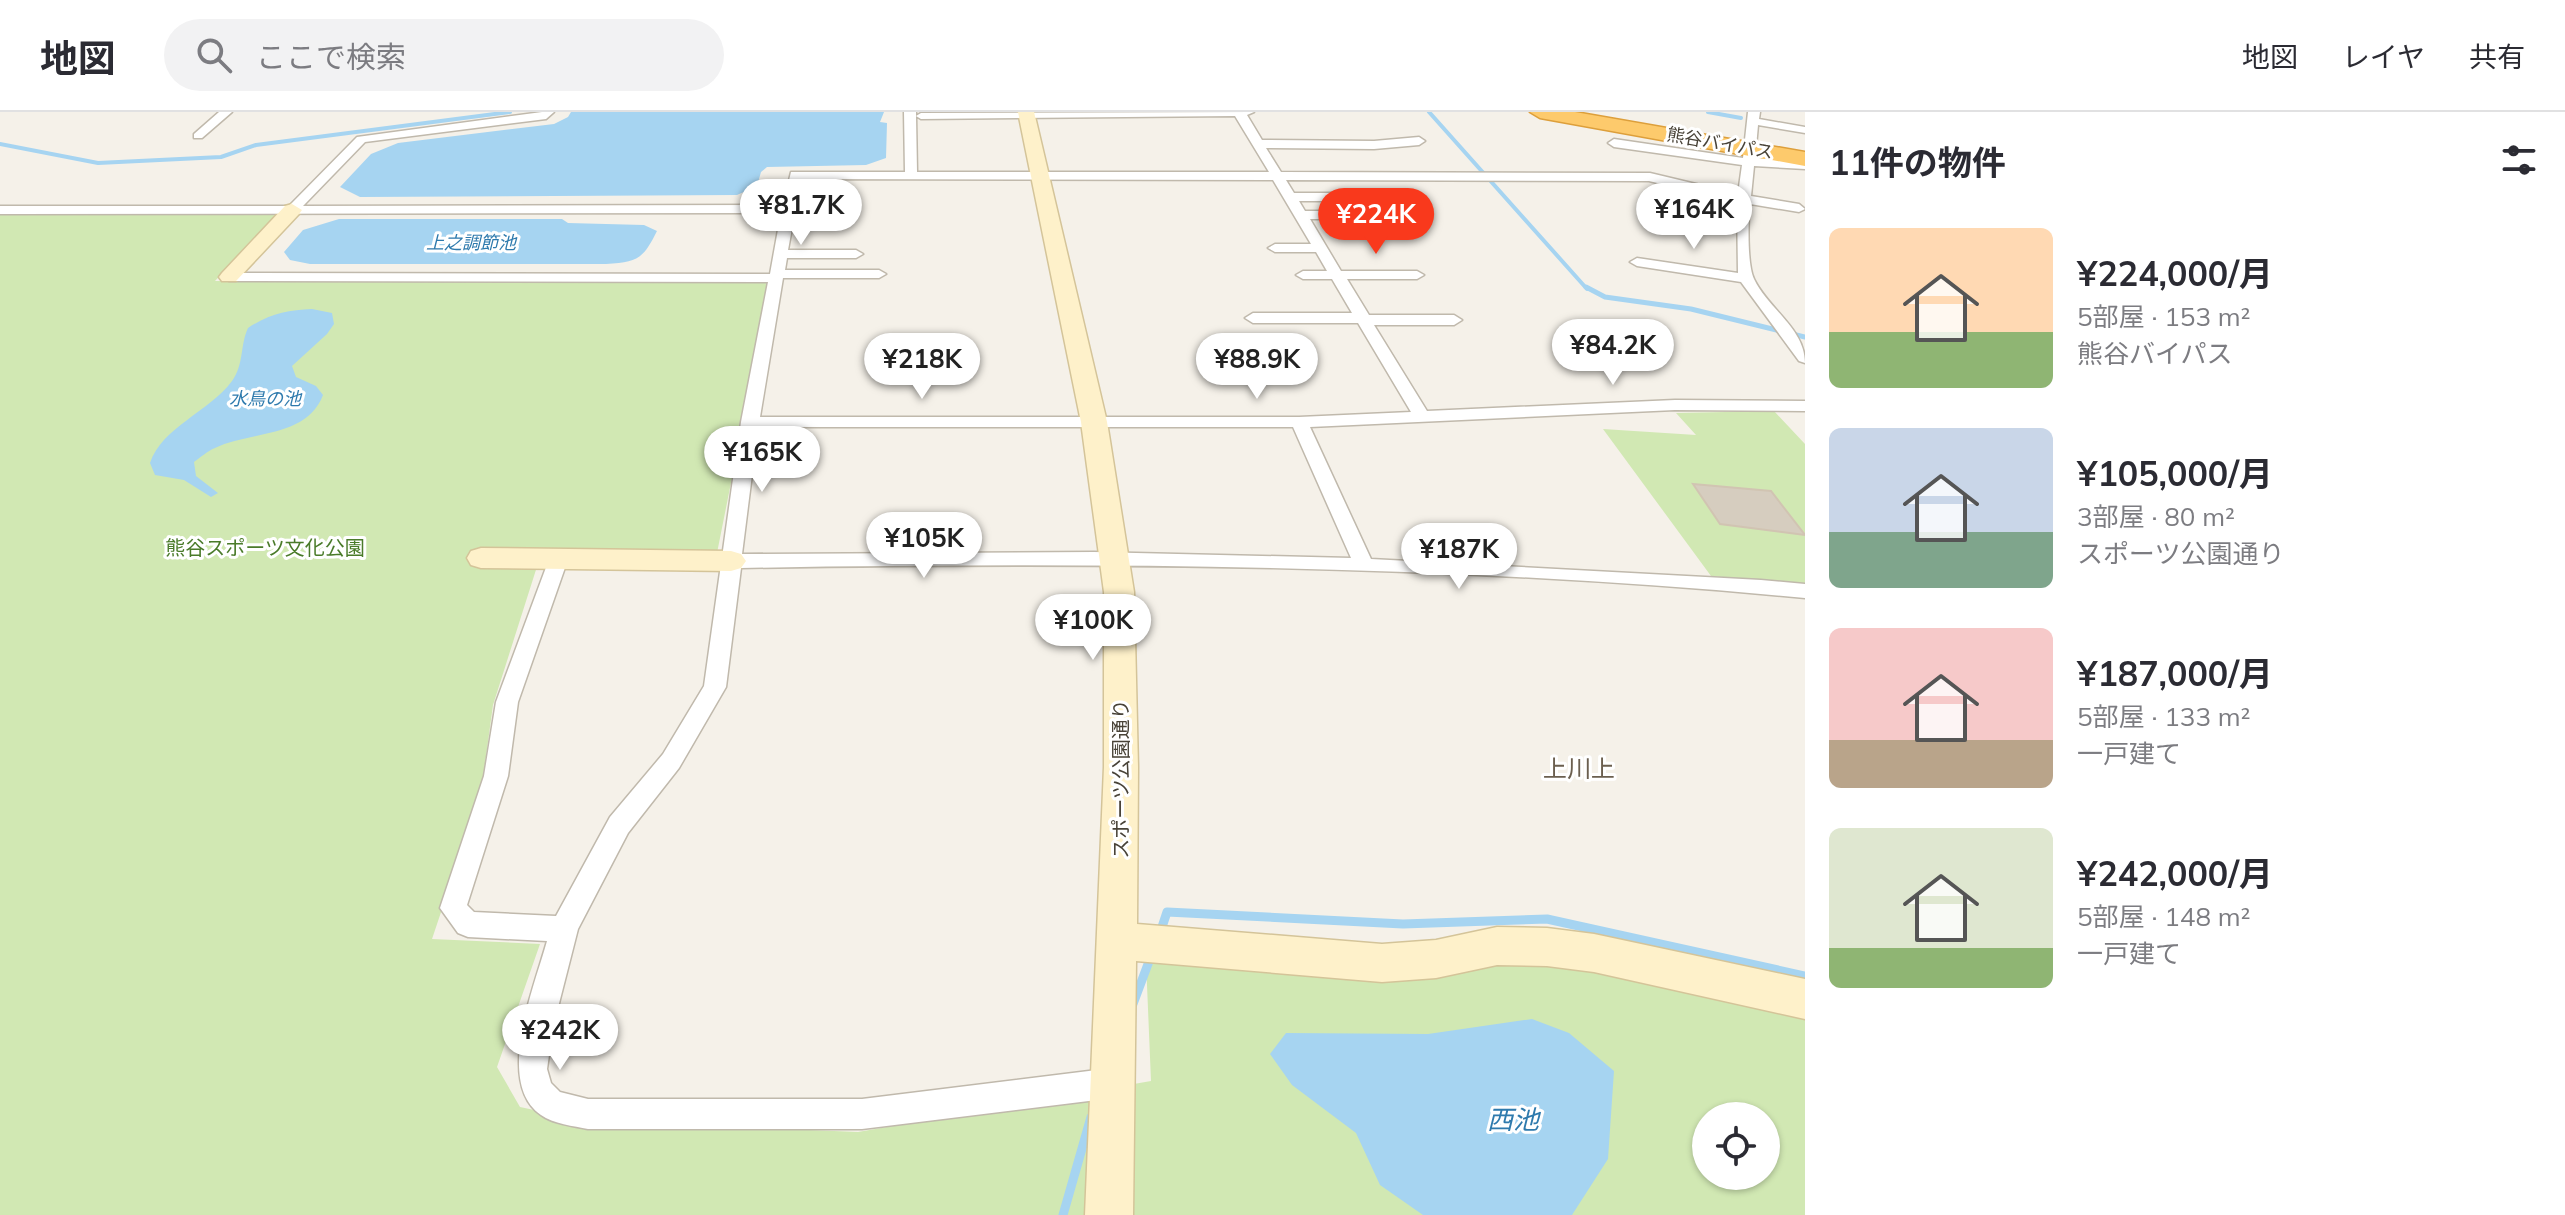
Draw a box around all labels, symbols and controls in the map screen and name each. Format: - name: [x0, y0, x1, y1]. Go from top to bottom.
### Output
- search box: [164, 19, 724, 91]
- icon: search: [192, 33, 236, 77]
- text: 地図: [40, 34, 116, 82]
- text: ここで検索: [256, 38, 406, 76]
- text: 地図: [2242, 39, 2298, 74]
- text: レイヤ: [2342, 39, 2425, 74]
- text: 共有: [2469, 39, 2525, 74]
- street label: 熊谷バイパス: [1665, 122, 1775, 164]
- icon: filters: [2497, 138, 2541, 182]
- text: 11件の物件: [1829, 141, 2006, 184]
- pin: ¥81.7K: [736, 179, 866, 247]
- pin: ¥164K: [1638, 183, 1750, 251]
- text: ¥81.7K: [758, 188, 844, 221]
- pin: ¥224K: [1320, 188, 1432, 256]
- text: ¥164K: [1654, 192, 1734, 225]
- text: ¥224K: [1336, 197, 1416, 230]
- water label: 上之調節池: [426, 231, 518, 254]
- text: ¥224,000/月: [2077, 252, 2273, 295]
- icon: home: [1893, 260, 1989, 356]
- text: 5部屋 · 153 m²: [2077, 300, 2250, 333]
- pin: ¥84.2K: [1548, 319, 1678, 387]
- text: ¥84.2K: [1570, 328, 1656, 361]
- pin: ¥218K: [866, 333, 978, 401]
- pin: ¥88.9K: [1192, 333, 1322, 401]
- text: 熊谷バイパス: [2077, 337, 2232, 370]
- text: ¥218K: [882, 342, 962, 375]
- text: ¥88.9K: [1214, 342, 1300, 375]
- water label: 水鳥の池: [229, 387, 303, 410]
- pin: ¥165K: [706, 426, 818, 494]
- text: ¥165K: [722, 435, 802, 468]
- text: ¥105,000/月: [2077, 452, 2273, 495]
- icon: home: [1893, 460, 1989, 556]
- text: 3部屋 · 80 m²: [2077, 500, 2235, 533]
- pin: ¥105K: [868, 512, 980, 580]
- text: ¥105K: [884, 521, 964, 554]
- pin: ¥187K: [1403, 523, 1515, 591]
- text: ¥187K: [1419, 532, 1499, 565]
- park label: 熊谷スポーツ文化公園: [165, 535, 365, 560]
- text: スポーツ公園通り: [2077, 537, 2284, 570]
- pin: ¥100K: [1037, 594, 1149, 662]
- text: ¥100K: [1053, 603, 1133, 636]
- text: ¥187,000/月: [2077, 652, 2273, 695]
- icon: home: [1893, 660, 1989, 756]
- street label: スポーツ公園通り: [1108, 699, 1133, 859]
- text: 5部屋 · 133 m²: [2077, 700, 2250, 733]
- text: 一戸建て: [2077, 737, 2181, 770]
- district label: 上川上: [1543, 753, 1615, 783]
- text: ¥242,000/月: [2077, 852, 2273, 895]
- icon: home: [1893, 860, 1989, 956]
- text: 5部屋 · 148 m²: [2077, 900, 2250, 933]
- text: 一戸建て: [2077, 937, 2181, 970]
- pin: ¥242K: [504, 1004, 616, 1072]
- text: ¥242K: [520, 1013, 600, 1046]
- map controls: [1692, 1102, 1780, 1190]
- button: locate: [1692, 1102, 1780, 1190]
- water label: 西池: [1487, 1103, 1542, 1136]

